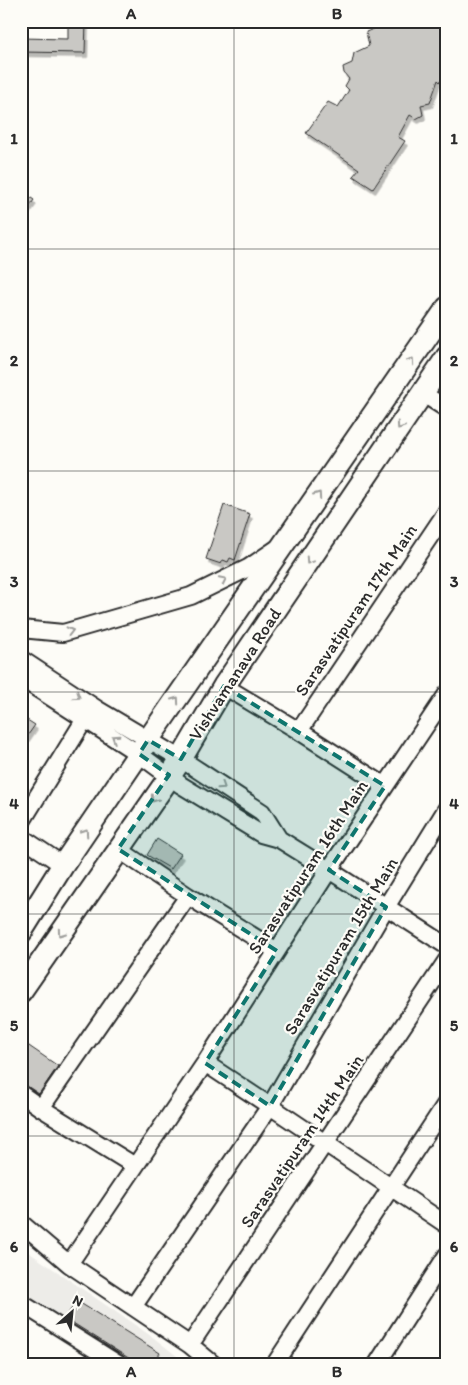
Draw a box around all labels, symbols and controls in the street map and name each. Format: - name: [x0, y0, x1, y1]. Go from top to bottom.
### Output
- text: A: [125, 4, 137, 23]
- text: B: [332, 4, 343, 23]
- text: 1: [10, 129, 18, 148]
- text: 1: [450, 129, 458, 148]
- text: 2: [10, 351, 19, 370]
- text: 2: [450, 351, 459, 370]
- one-way arrow: [405, 357, 414, 367]
- one-way arrow: [396, 420, 406, 429]
- one-way arrow: [312, 491, 321, 500]
- street label: Sarasvatipuram 17th Main: [290, 520, 422, 700]
- one-way arrow: [306, 555, 315, 564]
- text: 3: [10, 572, 19, 591]
- text: 3: [450, 572, 459, 591]
- one-way arrow: [218, 576, 227, 586]
- street label: Vishvamanava Road: [184, 604, 286, 744]
- one-way arrow: [65, 626, 74, 637]
- one-way arrow: [71, 689, 80, 699]
- one-way arrow: [170, 696, 179, 706]
- one-way arrow: [111, 735, 120, 744]
- street label: Sarasvatipuram 16th Main: [243, 776, 373, 958]
- one-way arrow: [217, 779, 226, 789]
- text: 4: [9, 794, 19, 813]
- one-way arrow: [151, 794, 160, 803]
- text: 4: [449, 794, 459, 813]
- one-way arrow: [79, 829, 88, 838]
- street label: Sarasvatipuram 15th Main: [279, 853, 403, 1039]
- one-way arrow: [58, 927, 67, 937]
- text: 5: [10, 1016, 19, 1035]
- text: 5: [450, 1016, 459, 1035]
- street label: Sarasvatipuram 14th Main: [236, 1050, 368, 1232]
- text: 6: [10, 1237, 19, 1256]
- text: 6: [450, 1237, 459, 1256]
- north arrow: [48, 1288, 98, 1338]
- text: N: [70, 1291, 86, 1311]
- text: A: [125, 1362, 137, 1381]
- text: B: [332, 1362, 343, 1381]

